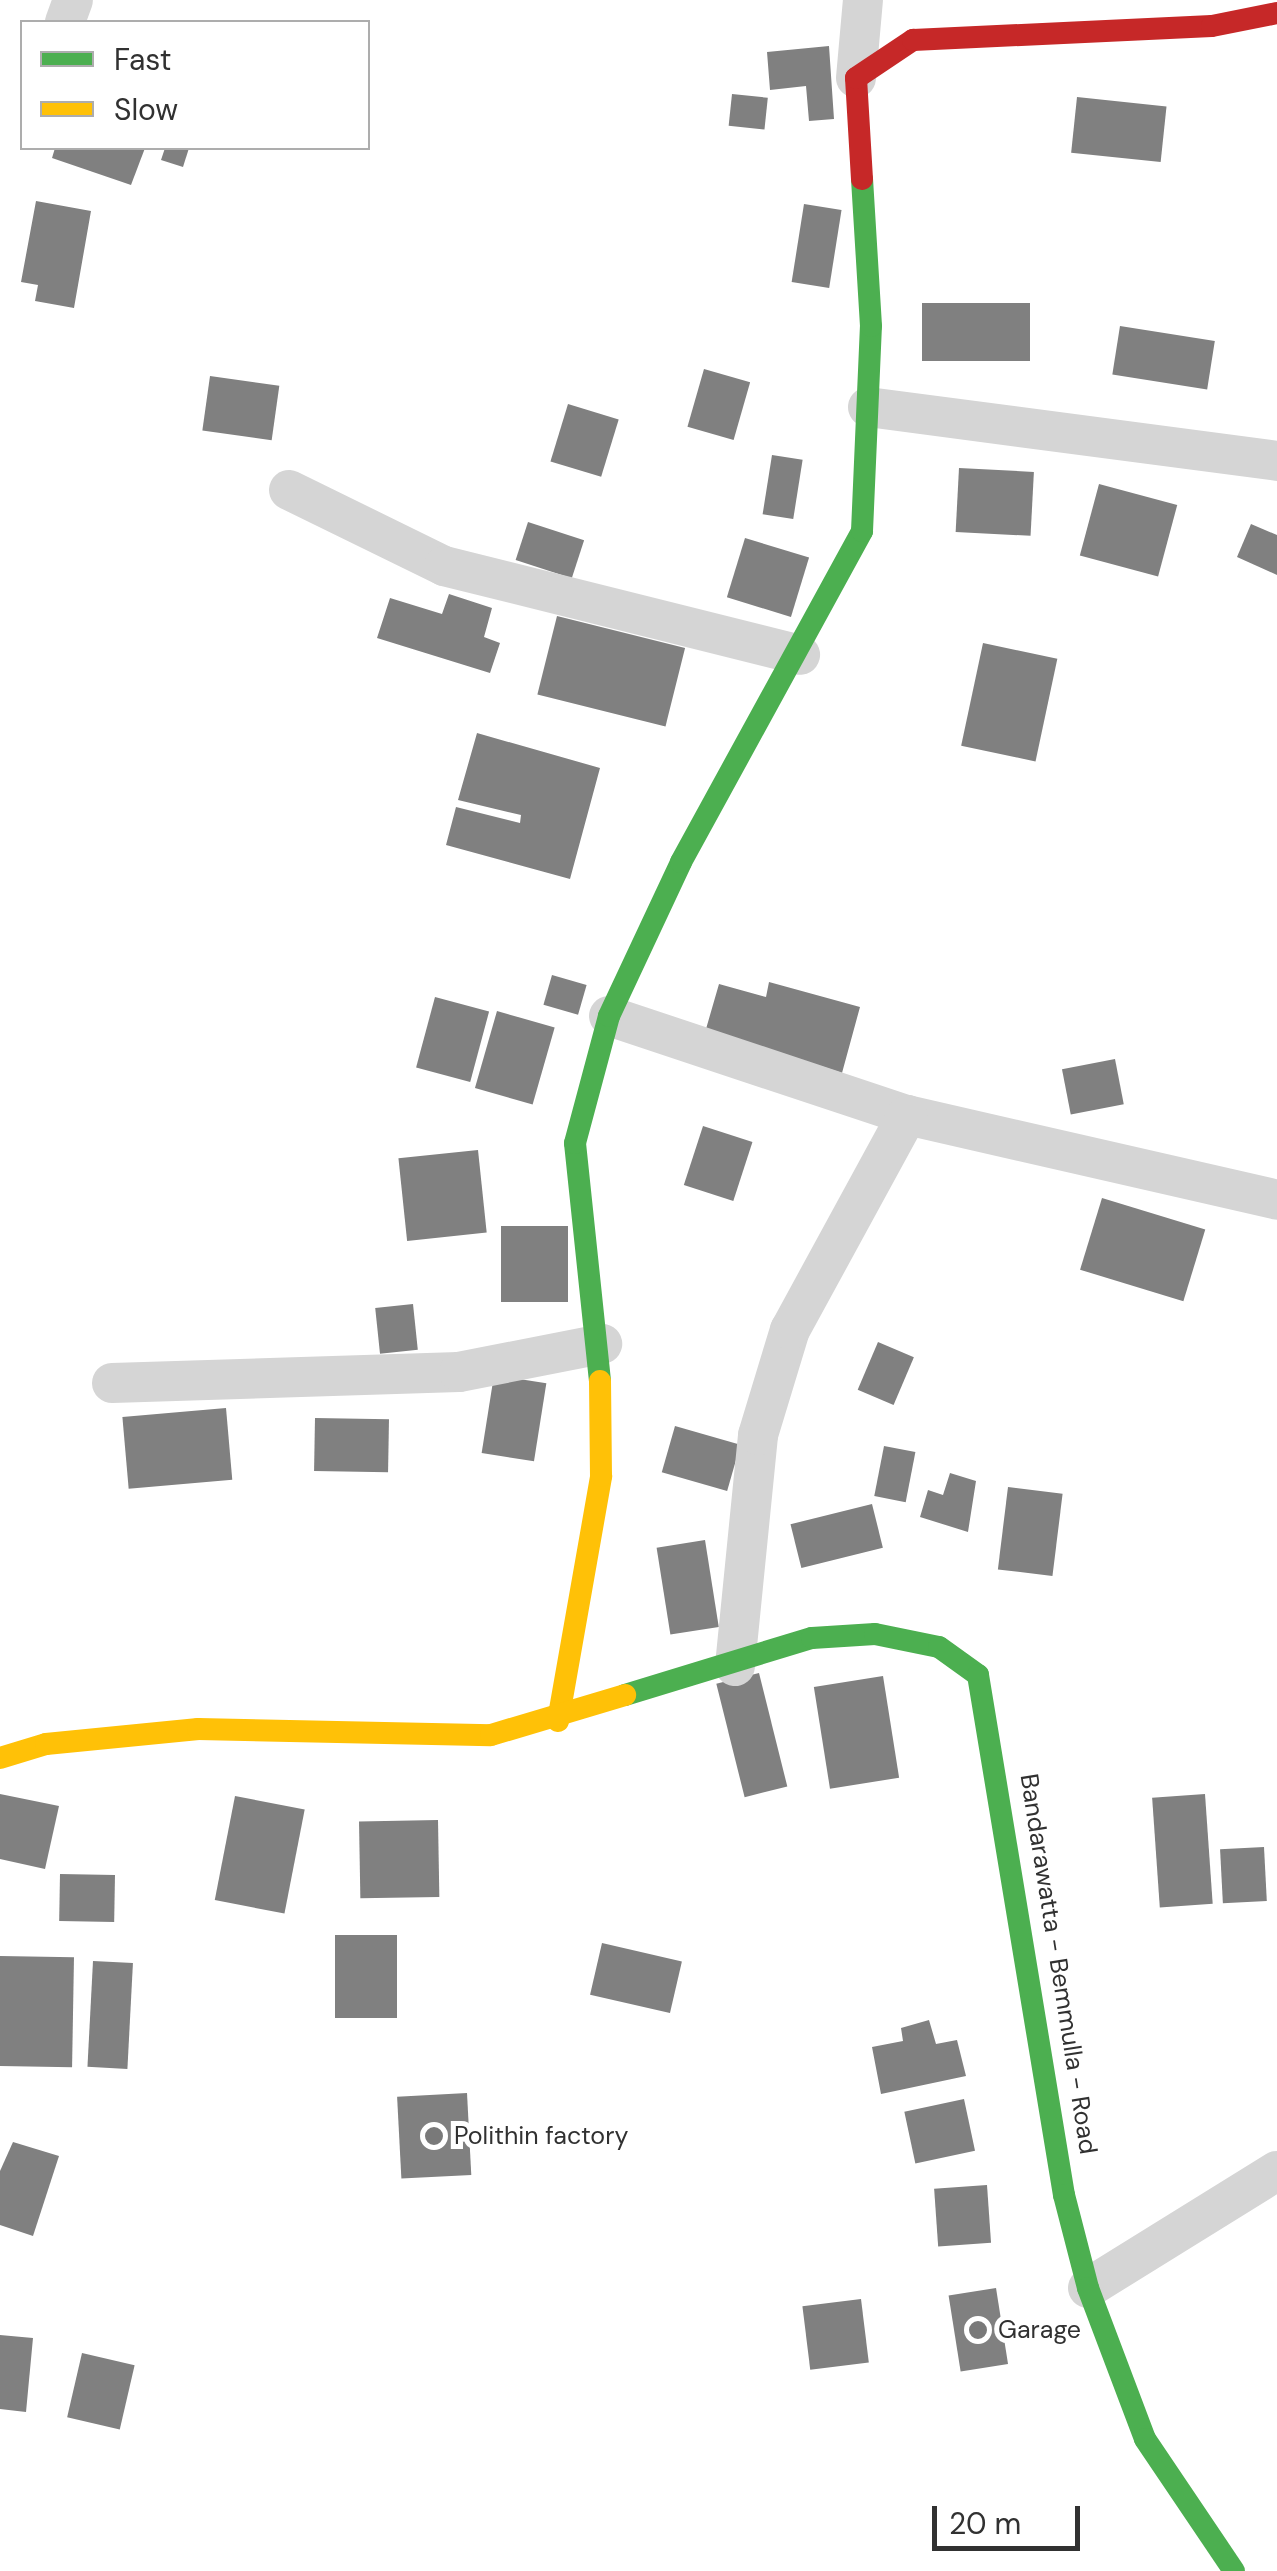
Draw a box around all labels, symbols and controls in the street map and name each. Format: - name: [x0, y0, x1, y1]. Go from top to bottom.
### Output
- legend: [20, 20, 370, 150]
- text: Fast: [114, 40, 172, 79]
- text: Slow: [114, 90, 178, 129]
- street label: Bandarawatta - Bemmulla - Road: [1013, 1772, 1103, 2156]
- place label: Polithin factory: [454, 2121, 628, 2151]
- marker: Polithin factory: [423, 2125, 445, 2147]
- place label: Garage: [998, 2315, 1081, 2345]
- marker: Garage: [967, 2319, 989, 2341]
- scale bar: [937, 2486, 1084, 2548]
- text: 20 m: [949, 2504, 1021, 2543]

